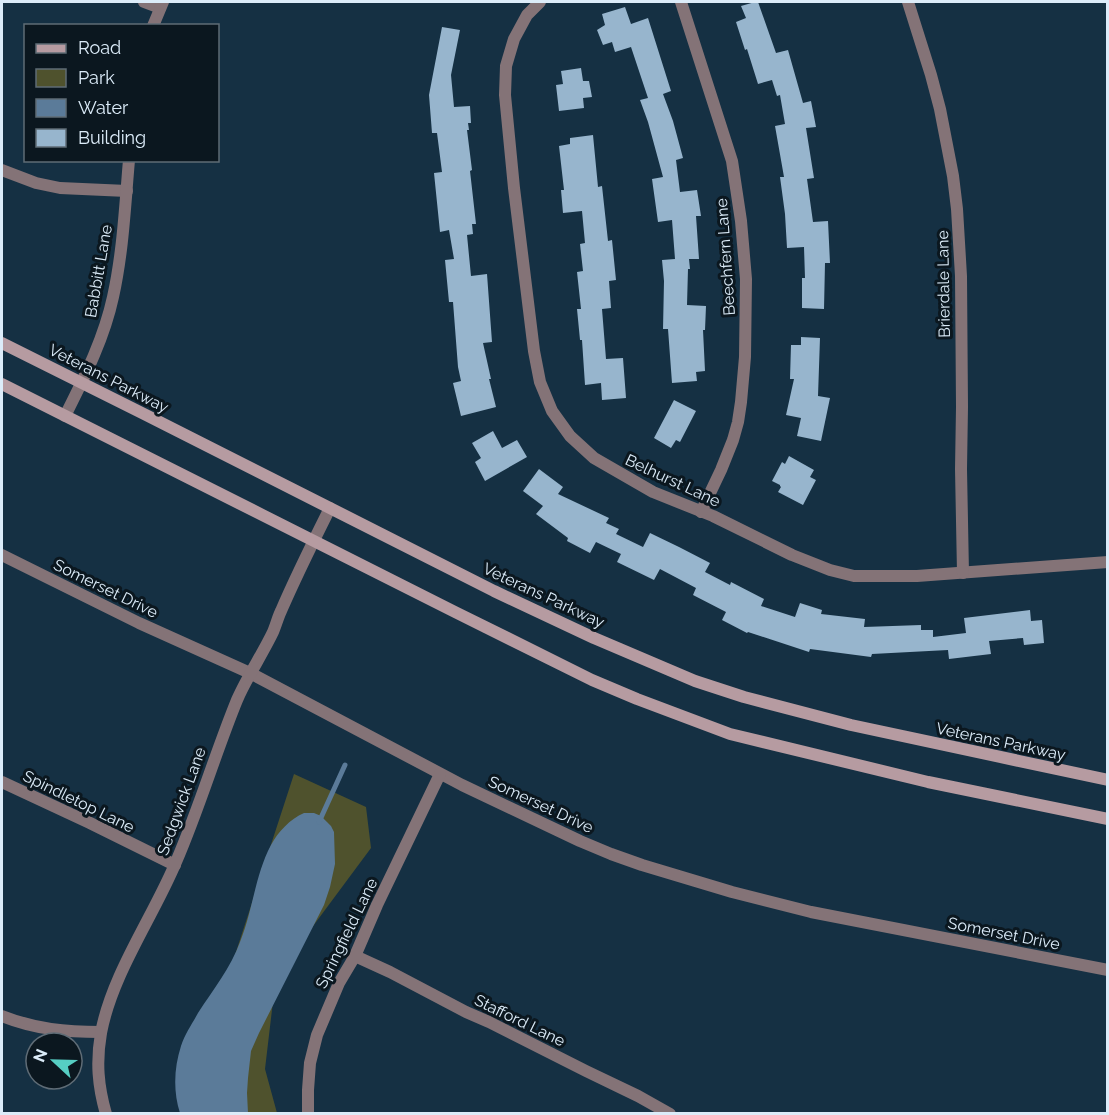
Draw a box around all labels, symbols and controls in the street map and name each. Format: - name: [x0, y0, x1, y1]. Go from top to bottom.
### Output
- legend: [24, 24, 219, 162]
- text: Road: [78, 37, 121, 58]
- text: Park: [78, 67, 115, 88]
- text: Water: [78, 97, 129, 118]
- text: Building: [78, 127, 146, 148]
- street label: Beechfern Lane: [712, 198, 739, 316]
- street label: Babbitt Lane: [81, 223, 116, 319]
- street label: Brierdale Lane: [933, 230, 954, 338]
- street label: Veterans Parkway: [46, 340, 172, 417]
- street label: Belhurst Lane: [622, 450, 723, 511]
- street label: Somerset Drive: [51, 555, 161, 622]
- street label: Veterans Parkway: [480, 559, 608, 632]
- street label: Veterans Parkway: [934, 718, 1068, 765]
- street label: Sedgwick Lane: [153, 745, 210, 858]
- street label: Spindletop Lane: [20, 766, 138, 837]
- street label: Somerset Drive: [485, 772, 596, 837]
- street label: Springfield Lane: [311, 875, 381, 992]
- street label: Somerset Drive: [946, 913, 1061, 954]
- street label: Stafford Lane: [471, 990, 568, 1051]
- north arrow: [24, 1031, 84, 1091]
- text: N: [29, 1046, 52, 1065]

